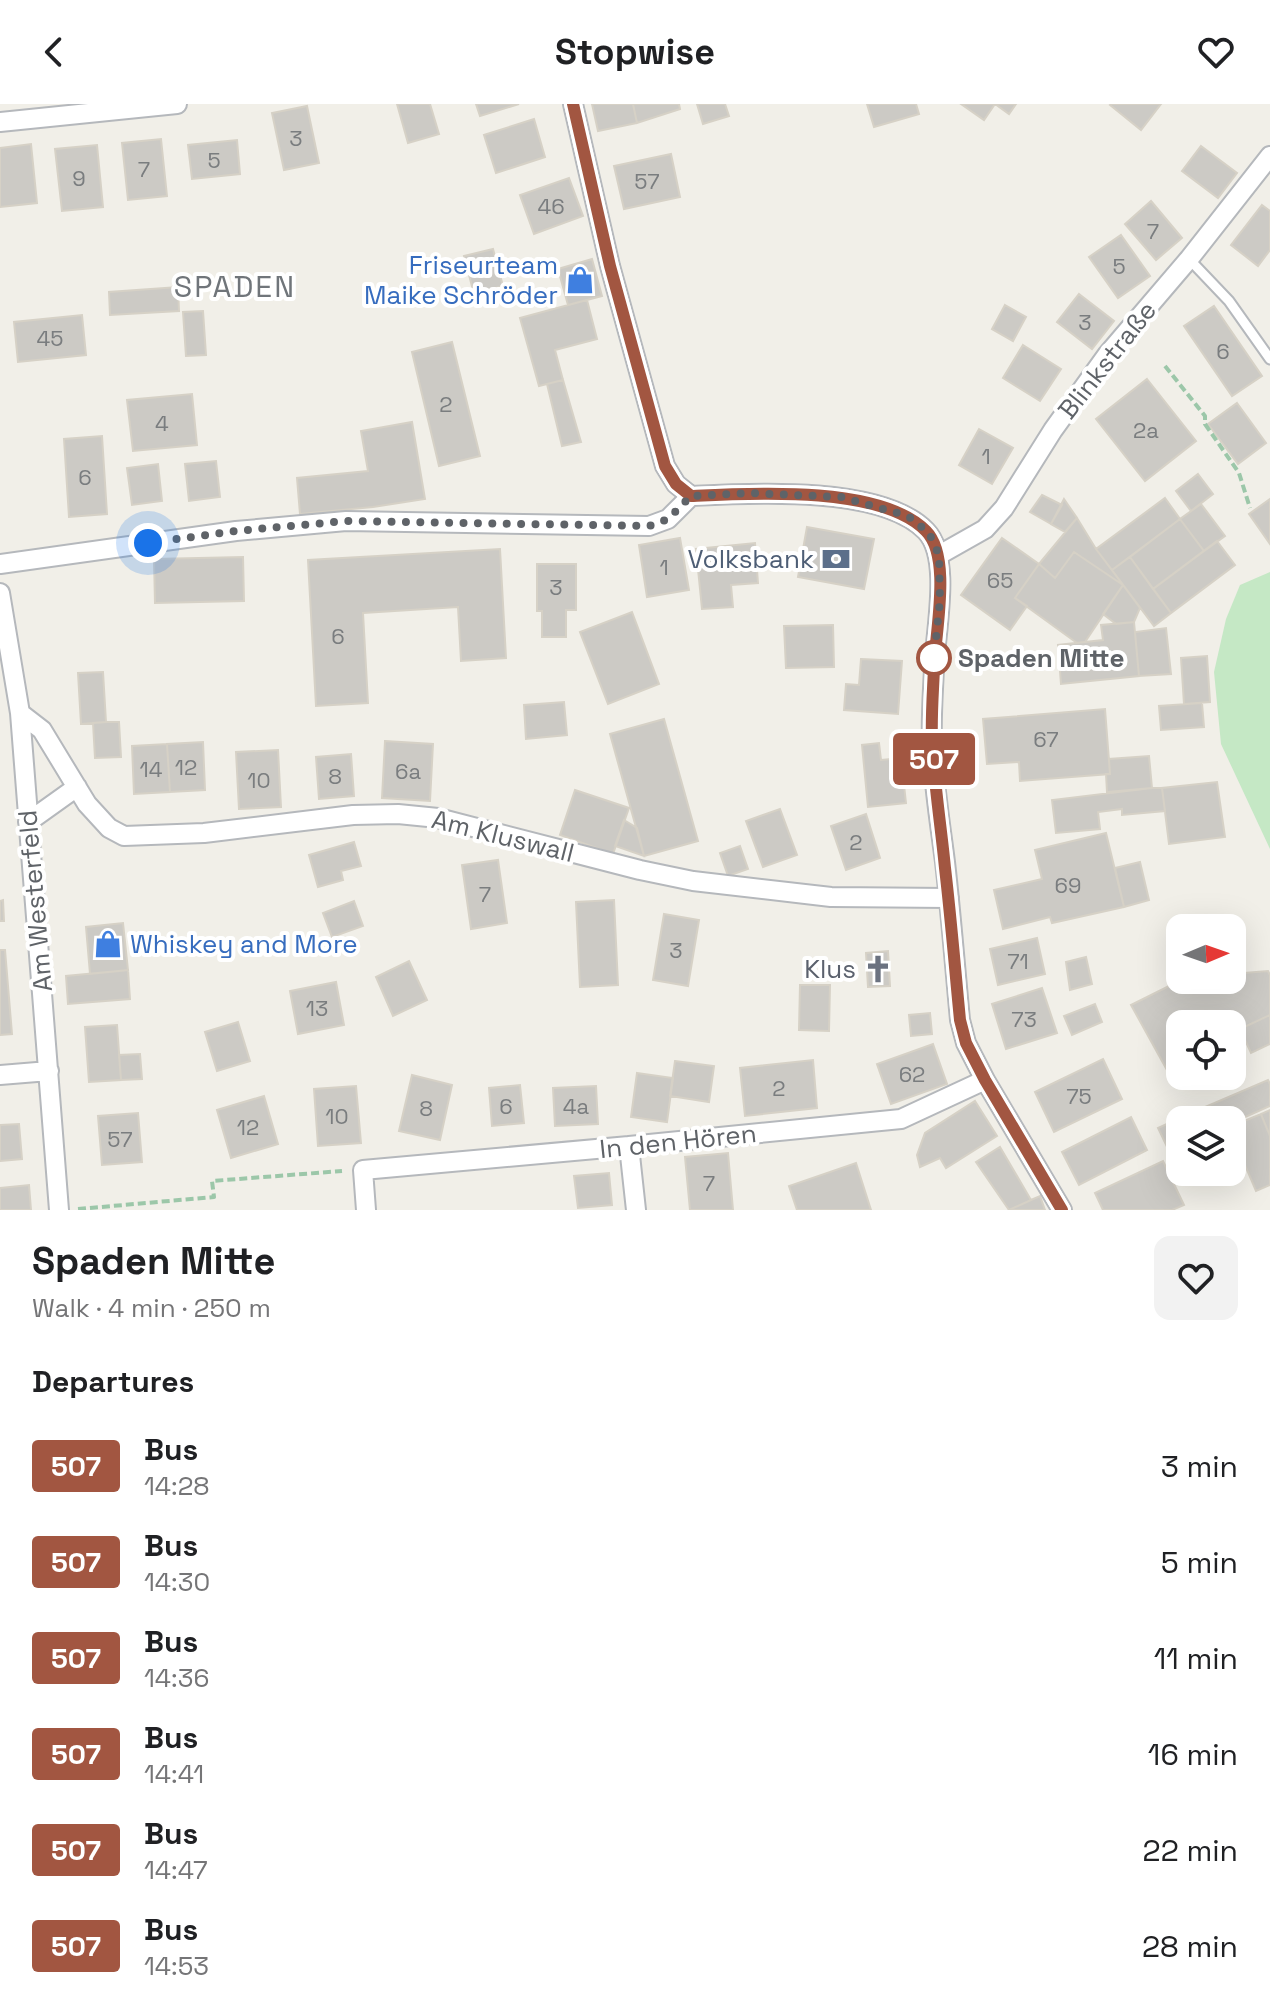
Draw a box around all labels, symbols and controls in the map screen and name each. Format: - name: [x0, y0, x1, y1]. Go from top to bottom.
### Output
- text: Stopwise: [555, 29, 715, 75]
- icon: back: [32, 30, 76, 74]
- icon: heart: [1194, 30, 1238, 74]
- house number: 3: [289, 124, 303, 152]
- house number: 5: [207, 146, 221, 174]
- house number: 7: [138, 155, 150, 183]
- house number: 9: [72, 164, 86, 192]
- house number: 57: [634, 167, 660, 195]
- house number: 46: [537, 192, 565, 220]
- house number: 7: [1147, 217, 1159, 245]
- place label: Friseurteam Maike Schröder: [364, 248, 558, 312]
- house number: 5: [1112, 252, 1126, 280]
- shop icon: Friseurteam Maike Schröder: [565, 265, 595, 295]
- district label: SPADEN: [174, 267, 296, 306]
- street label: Blinkstraße: [1050, 294, 1164, 426]
- house number: 3: [1078, 308, 1092, 336]
- house number: 45: [37, 324, 63, 352]
- house number: 6: [1216, 337, 1230, 365]
- house number: 2: [439, 390, 453, 418]
- house number: 4: [155, 409, 169, 437]
- house number: 2a: [1133, 416, 1159, 444]
- house number: 1: [981, 442, 991, 470]
- house number: 6: [78, 463, 92, 491]
- your location: [128, 523, 168, 563]
- place label: Volksbank: [687, 542, 814, 576]
- bank icon: Volksbank: [821, 544, 851, 574]
- house number: 1: [659, 553, 669, 581]
- house number: 65: [987, 566, 1013, 594]
- house number: 3: [549, 573, 563, 601]
- house number: 6: [331, 622, 345, 650]
- marker: Spaden Mitte: [917, 641, 951, 675]
- place label: Spaden Mitte: [958, 641, 1125, 675]
- house number: 67: [1033, 725, 1059, 753]
- line badge: 507: [888, 733, 980, 785]
- text: 507: [909, 741, 959, 777]
- house number: 12: [175, 753, 197, 781]
- house number: 14: [140, 755, 163, 783]
- house number: 6a: [395, 757, 421, 785]
- house number: 8: [328, 762, 342, 790]
- house number: 10: [247, 766, 271, 794]
- street label: Am Kluswall: [428, 802, 578, 870]
- street label: Am Westerfeld: [10, 809, 60, 993]
- house number: 2: [849, 828, 863, 856]
- house number: 69: [1055, 871, 1081, 899]
- house number: 7: [479, 880, 491, 908]
- north arrow: [1166, 914, 1246, 994]
- map controls: [1166, 914, 1246, 1186]
- place label: Whiskey and More: [130, 927, 358, 961]
- shop icon: Whiskey and More: [93, 929, 123, 959]
- house number: 3: [669, 936, 683, 964]
- house number: 71: [1007, 947, 1029, 975]
- place label: Klus: [804, 952, 856, 986]
- church icon: Klus: [863, 954, 893, 984]
- house number: 13: [306, 994, 328, 1022]
- house number: 73: [1011, 1005, 1037, 1033]
- button: locate: [1166, 1010, 1246, 1090]
- house number: 62: [899, 1060, 925, 1088]
- house number: 2: [772, 1074, 786, 1102]
- house number: 75: [1066, 1082, 1092, 1110]
- house number: 6: [499, 1092, 513, 1120]
- house number: 4a: [563, 1092, 590, 1120]
- house number: 8: [419, 1094, 433, 1122]
- house number: 10: [325, 1102, 349, 1130]
- button: layers: [1166, 1106, 1246, 1186]
- house number: 12: [237, 1113, 259, 1141]
- street label: In den Hören: [598, 1116, 758, 1166]
- house number: 57: [107, 1125, 133, 1153]
- house number: 7: [703, 1169, 715, 1197]
- button: heart: [1154, 1236, 1238, 1320]
- text: Spaden Mitte: [32, 1237, 275, 1285]
- text: Walk · 4 min · 250 m: [32, 1291, 271, 1325]
- text: Departures: [32, 1362, 194, 1401]
- text: Bus: [144, 1430, 198, 1469]
- text: 3 min: [1161, 1447, 1238, 1486]
- text: 507: [51, 1448, 101, 1484]
- text: 14:28: [144, 1469, 210, 1503]
- text: Bus: [144, 1526, 198, 1565]
- text: 5 min: [1161, 1543, 1238, 1582]
- text: 507: [51, 1544, 101, 1580]
- text: 14:30: [144, 1565, 210, 1599]
- text: Bus: [144, 1622, 198, 1661]
- text: 11 min: [1154, 1639, 1238, 1678]
- text: 507: [51, 1640, 101, 1676]
- text: 14:36: [144, 1661, 209, 1695]
- text: Bus: [144, 1718, 198, 1757]
- text: 16 min: [1148, 1735, 1238, 1774]
- text: 507: [51, 1736, 101, 1772]
- text: 14:41: [144, 1757, 204, 1791]
- text: Bus: [144, 1814, 198, 1853]
- text: 22 min: [1143, 1831, 1238, 1870]
- text: 507: [51, 1832, 101, 1868]
- text: 14:47: [144, 1853, 208, 1887]
- text: Bus: [144, 1910, 198, 1949]
- text: 28 min: [1142, 1927, 1238, 1966]
- text: 507: [51, 1928, 101, 1964]
- text: 14:53: [144, 1949, 209, 1983]

